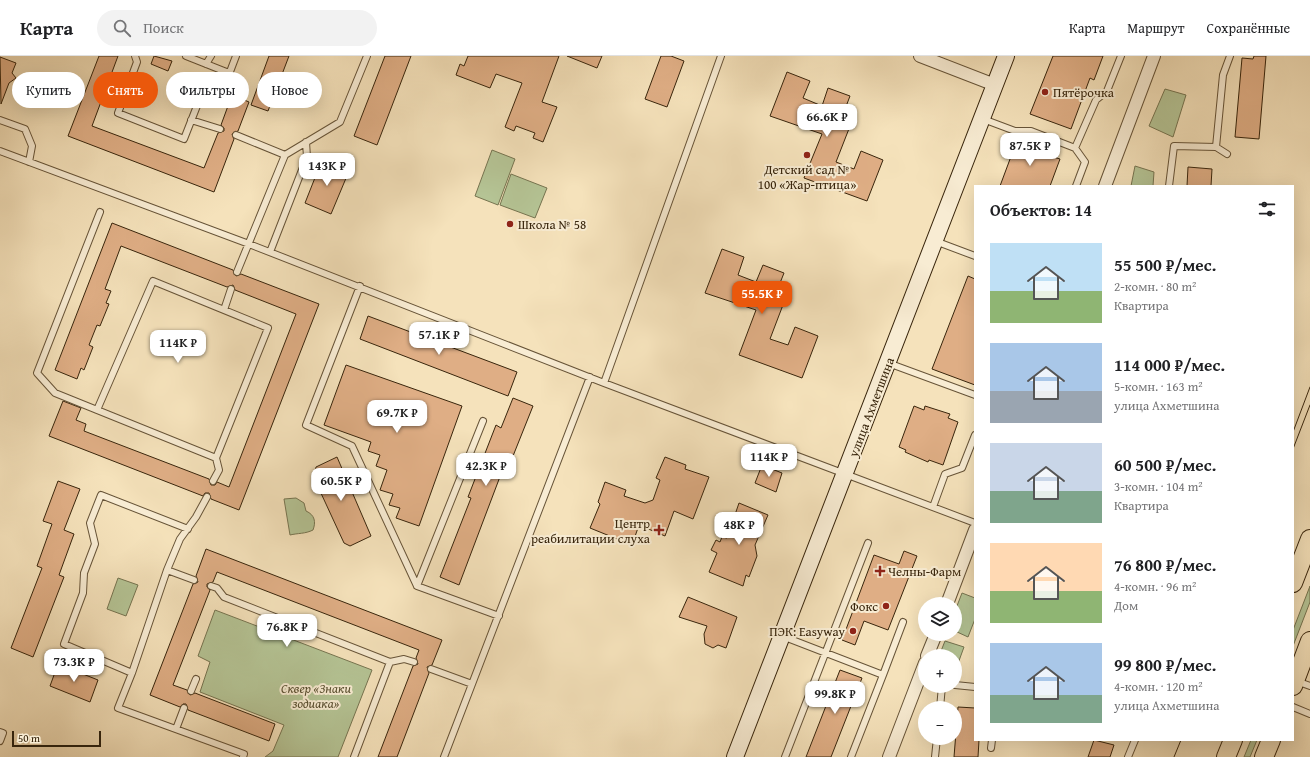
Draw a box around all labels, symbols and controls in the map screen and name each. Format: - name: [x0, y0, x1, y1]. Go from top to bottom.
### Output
- search box: [97, 10, 377, 46]
- text: Карта: [20, 14, 73, 42]
- icon: search: [111, 17, 133, 39]
- text: Поиск: [143, 17, 184, 38]
- text: Карта: [1069, 18, 1105, 38]
- text: Маршрут: [1127, 18, 1185, 38]
- text: Сохранённые: [1207, 18, 1290, 38]
- chip: Купить: [12, 72, 85, 108]
- chip: Снять: [93, 72, 158, 108]
- chip: Фильтры: [166, 72, 249, 108]
- chip: Новое: [257, 72, 322, 108]
- place label: Пятёрочка: [1053, 83, 1115, 102]
- marker: Пятёрочка: [1040, 87, 1050, 97]
- pin: 66.6K ₽: [790, 104, 864, 138]
- text: 66.6K ₽: [806, 107, 848, 126]
- pin: 87.5K ₽: [993, 133, 1067, 167]
- text: 87.5K ₽: [1009, 136, 1051, 155]
- marker: Детский сад № 100 «Жар-птица»: [802, 150, 812, 160]
- pin: 143K ₽: [294, 153, 360, 187]
- text: 143K ₽: [308, 156, 346, 175]
- place label: Детский сад № 100 «Жар-птица»: [758, 160, 856, 194]
- text: Объектов: 14: [990, 197, 1092, 222]
- icon: filters: [1256, 198, 1278, 220]
- place label: Школа № 58: [518, 215, 586, 234]
- marker: Школа № 58: [505, 219, 515, 229]
- text: 55 500 ₽/мес.: [1114, 252, 1216, 277]
- icon: home: [1022, 259, 1070, 307]
- text: 2-комн. · 80 m²: [1114, 277, 1196, 296]
- pin: 55.5K ₽: [725, 281, 799, 315]
- text: 55.5K ₽: [741, 284, 783, 303]
- text: Квартира: [1114, 296, 1169, 315]
- pin: 57.1K ₽: [402, 322, 476, 356]
- text: 57.1K ₽: [418, 325, 460, 344]
- pin: 114K ₽: [145, 330, 211, 364]
- text: 114K ₽: [159, 333, 197, 352]
- text: 114 000 ₽/мес.: [1114, 352, 1225, 377]
- street label: улица Ахметшина: [843, 354, 900, 461]
- icon: home: [1022, 359, 1070, 407]
- text: 5-комн. · 163 m²: [1114, 377, 1203, 396]
- text: улица Ахметшина: [1114, 396, 1219, 415]
- pin: 69.7K ₽: [360, 400, 434, 434]
- text: 69.7K ₽: [376, 403, 418, 422]
- pin: 114K ₽: [736, 444, 802, 478]
- text: 114K ₽: [750, 447, 788, 466]
- text: 60 500 ₽/мес.: [1114, 452, 1216, 477]
- pin: 42.3K ₽: [449, 453, 523, 487]
- text: 42.3K ₽: [465, 456, 507, 475]
- icon: home: [1022, 459, 1070, 507]
- pin: 60.5K ₽: [304, 468, 378, 502]
- text: 60.5K ₽: [320, 471, 362, 490]
- text: 3-комн. · 104 m²: [1114, 477, 1203, 496]
- text: Квартира: [1114, 496, 1169, 515]
- pin: 48K ₽: [711, 512, 767, 546]
- place label: Центр реабилитации слуха: [531, 514, 651, 548]
- text: 48K ₽: [723, 515, 755, 534]
- marker: Центр реабилитации слуха: [653, 524, 665, 536]
- text: 76 800 ₽/мес.: [1114, 552, 1216, 577]
- icon: home: [1022, 559, 1070, 607]
- place label: Челны-Фарм: [888, 562, 961, 581]
- marker: Челны-Фарм: [875, 566, 885, 576]
- text: 4-комн. · 96 m²: [1114, 577, 1196, 596]
- text: Дом: [1114, 596, 1138, 615]
- place label: Фокс: [850, 597, 878, 616]
- map controls: [918, 597, 962, 745]
- button: layers: [918, 597, 962, 641]
- marker: Фокс: [881, 601, 891, 611]
- pin: 76.8K ₽: [250, 614, 324, 648]
- text: 76.8K ₽: [266, 617, 308, 636]
- place label: ПЭК: Easyway: [769, 622, 846, 641]
- marker: ПЭК: Easyway: [848, 626, 858, 636]
- pin: 73.3K ₽: [37, 649, 111, 683]
- button: +: [918, 649, 962, 693]
- text: 73.3K ₽: [53, 652, 95, 671]
- text: 99 800 ₽/мес.: [1114, 652, 1216, 677]
- icon: home: [1022, 659, 1070, 707]
- text: 4-комн. · 120 m²: [1114, 677, 1203, 696]
- park label: Сквер «Знаки зодиака»: [281, 679, 351, 713]
- pin: 99.8K ₽: [798, 681, 872, 715]
- text: 99.8K ₽: [814, 684, 856, 703]
- text: улица Ахметшина: [1114, 696, 1219, 715]
- button: −: [918, 701, 962, 745]
- scale bar: [12, 729, 101, 748]
- text: 50 m: [18, 730, 40, 746]

